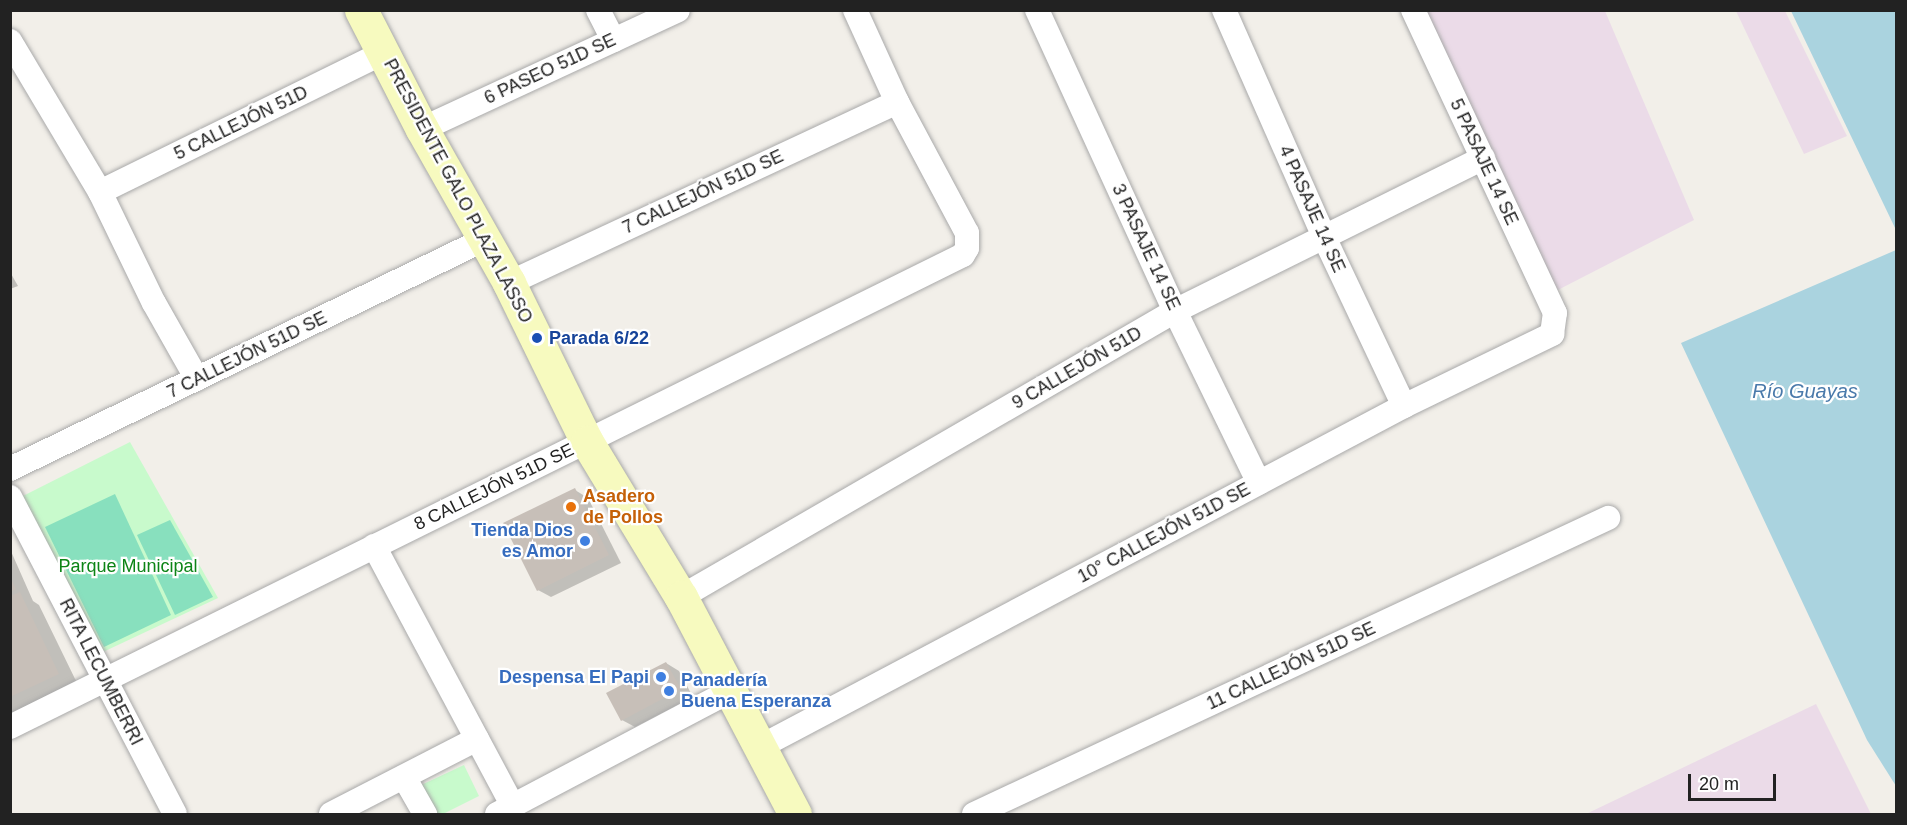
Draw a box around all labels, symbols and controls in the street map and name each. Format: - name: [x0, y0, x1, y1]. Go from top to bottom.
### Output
- street label: 6 PASEO 51D SE: [481, 29, 619, 109]
- street label: PRESIDENTE GALO PLAZA LASSO: [379, 55, 537, 327]
- street label: 5 CALLEJÓN 51D: [171, 81, 311, 165]
- street label: 5 PASAJE 14 SE: [1445, 95, 1523, 229]
- street label: 4 PASAJE 14 SE: [1274, 142, 1350, 276]
- street label: 7 CALLEJÓN 51D SE: [619, 145, 787, 239]
- street label: 3 PASAJE 14 SE: [1107, 180, 1185, 314]
- street label: 7 CALLEJÓN 51D SE: [164, 307, 330, 403]
- street label: 9 CALLEJÓN 51D: [1008, 322, 1146, 414]
- place label: Parada 6/22: [549, 327, 649, 349]
- marker: Parada 6/22: [530, 331, 544, 345]
- water label: Río Guayas: [1752, 379, 1858, 403]
- street label: 8 CALLEJÓN 51D SE: [411, 439, 577, 535]
- street label: 10° CALLEJÓN 51D SE: [1074, 478, 1254, 588]
- place label: Asadero de Pollos: [583, 486, 663, 528]
- marker: Asadero de Pollos: [564, 500, 578, 514]
- place label: Tienda Dios es Amor: [471, 520, 573, 562]
- marker: Tienda Dios es Amor: [578, 534, 592, 548]
- park label: Parque Municipal: [58, 555, 198, 577]
- street label: RITA LECUMBERRI: [54, 595, 148, 749]
- street label: 11 CALLEJÓN 51D SE: [1203, 617, 1379, 715]
- place label: Despensa El Papi: [499, 666, 649, 688]
- marker: Despensa El Papi: [654, 670, 668, 684]
- place label: Panadería Buena Esperanza: [681, 670, 831, 712]
- marker: Panadería Buena Esperanza: [662, 684, 676, 698]
- scale bar: [1691, 762, 1780, 800]
- text: 20 m: [1699, 774, 1739, 794]

